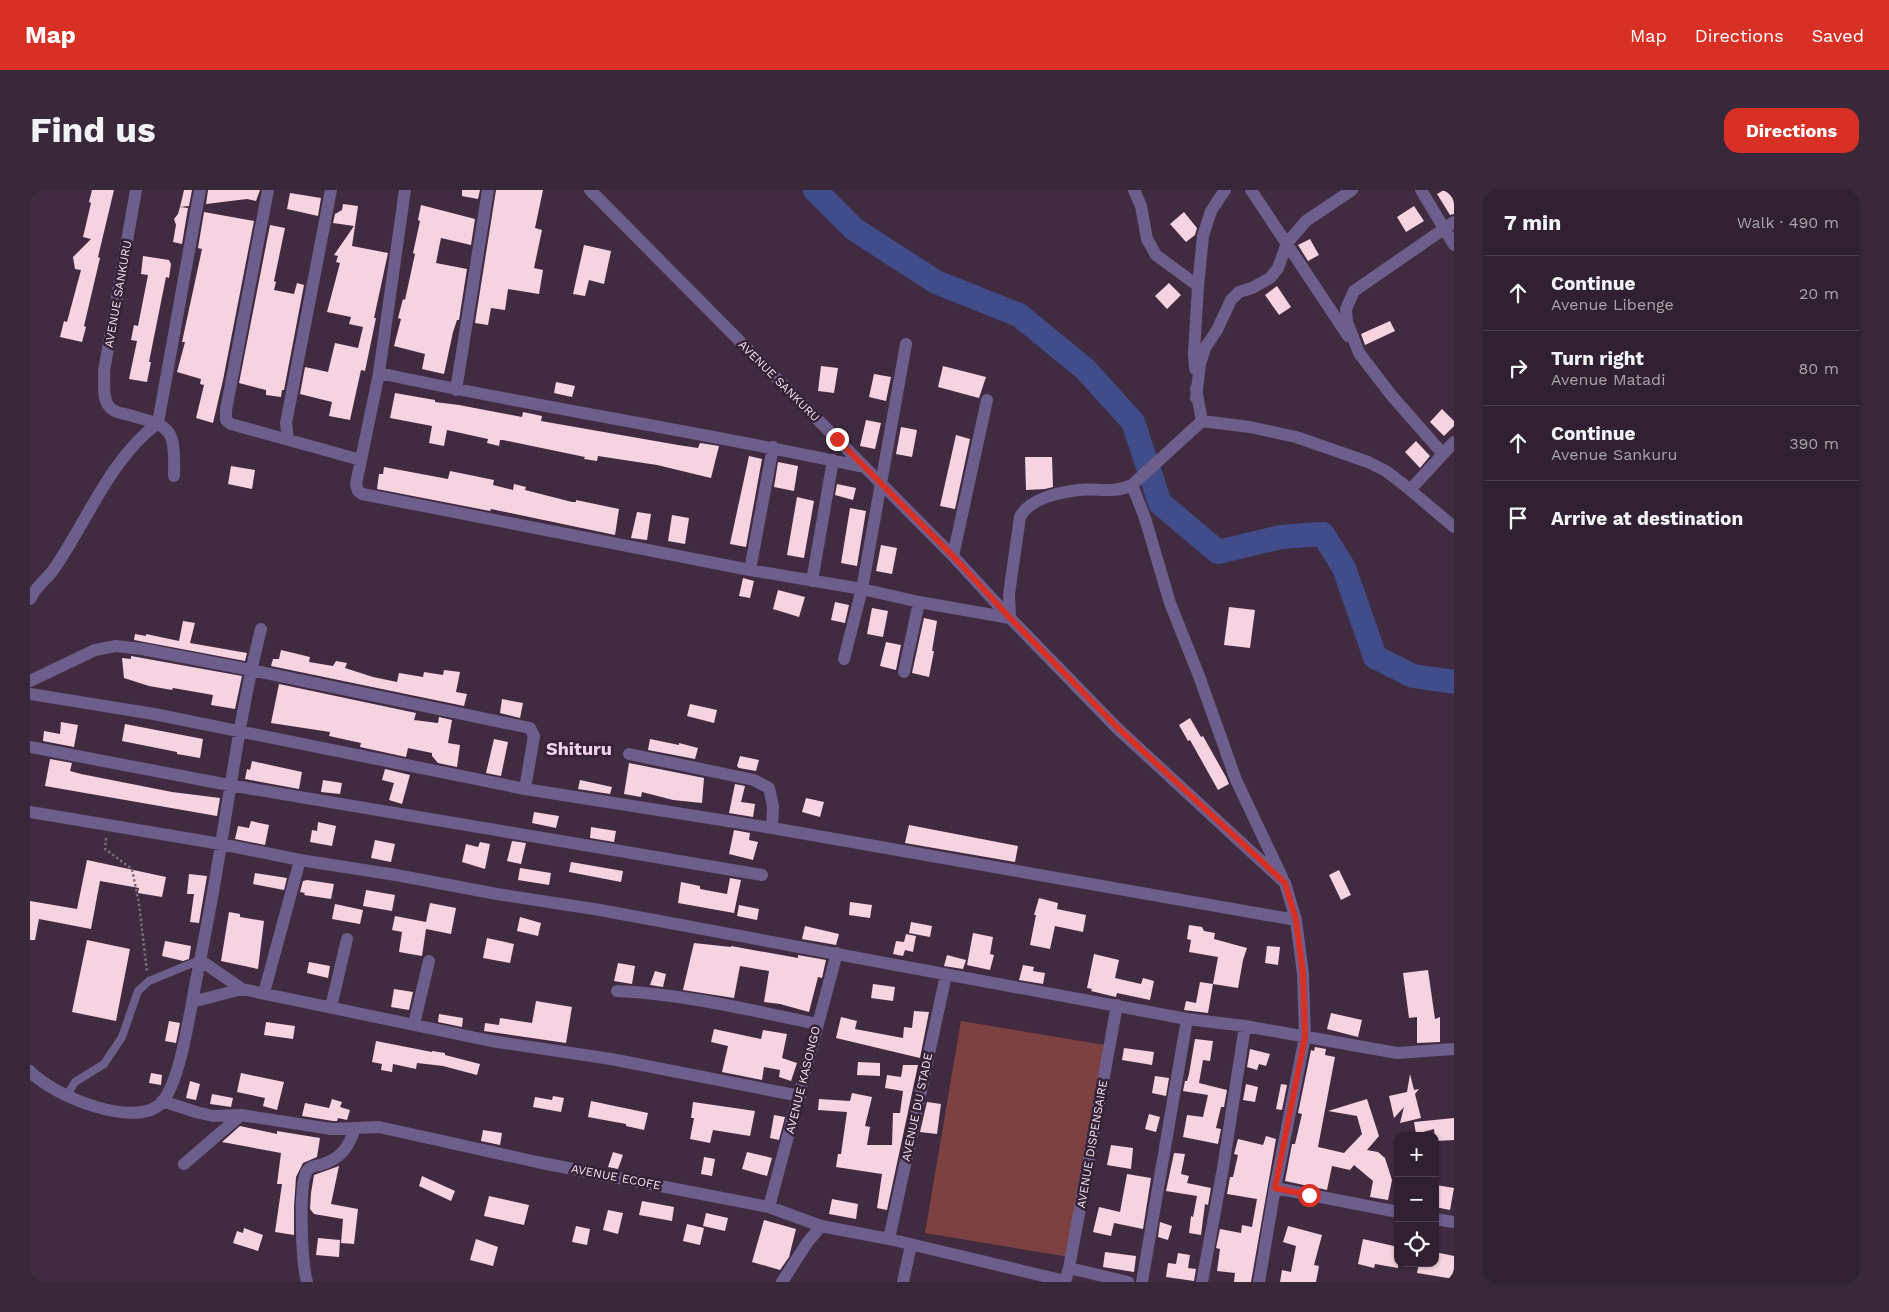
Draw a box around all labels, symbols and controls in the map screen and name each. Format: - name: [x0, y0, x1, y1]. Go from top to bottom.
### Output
- text: Map: [25, 21, 76, 49]
- text: Map: [1630, 25, 1667, 46]
- text: Directions: [1695, 25, 1784, 46]
- text: Saved: [1812, 25, 1864, 46]
- button: Directions: [1724, 108, 1859, 153]
- text: Find us: [30, 109, 156, 151]
- text: 7 min: [1504, 210, 1561, 235]
- text: Walk · 490 m: [1737, 213, 1839, 232]
- street label: AVENUE SANKURU: [102, 239, 134, 349]
- text: Continue: [1551, 272, 1635, 295]
- icon: ahead: [1504, 279, 1532, 307]
- text: 20 m: [1799, 284, 1839, 303]
- text: Avenue Libenge: [1551, 295, 1674, 314]
- street label: AVENUE SANKURU: [736, 338, 822, 424]
- text: Turn right: [1551, 347, 1644, 370]
- icon: right: [1504, 354, 1532, 382]
- text: 80 m: [1798, 359, 1839, 378]
- text: Avenue Matadi: [1551, 370, 1665, 389]
- text: Continue: [1551, 422, 1635, 445]
- route end: [826, 428, 849, 451]
- icon: ahead: [1504, 429, 1532, 457]
- text: 390 m: [1789, 434, 1839, 453]
- text: Avenue Sankuru: [1551, 445, 1677, 464]
- icon: arrive: [1504, 504, 1532, 532]
- text: Arrive at destination: [1551, 507, 1743, 530]
- district label: Shituru: [546, 738, 612, 759]
- street label: AVENUE KASONGO: [783, 1025, 823, 1135]
- street label: AVENUE DU STADE: [899, 1051, 935, 1163]
- street label: AVENUE DISPENSAIRE: [1074, 1078, 1110, 1209]
- map controls: [1394, 1132, 1439, 1267]
- button: +: [1394, 1132, 1439, 1177]
- street label: AVENUE ECOFE: [570, 1161, 662, 1193]
- button: −: [1394, 1177, 1439, 1222]
- route start: [1298, 1184, 1321, 1207]
- button: locate: [1394, 1222, 1439, 1267]

